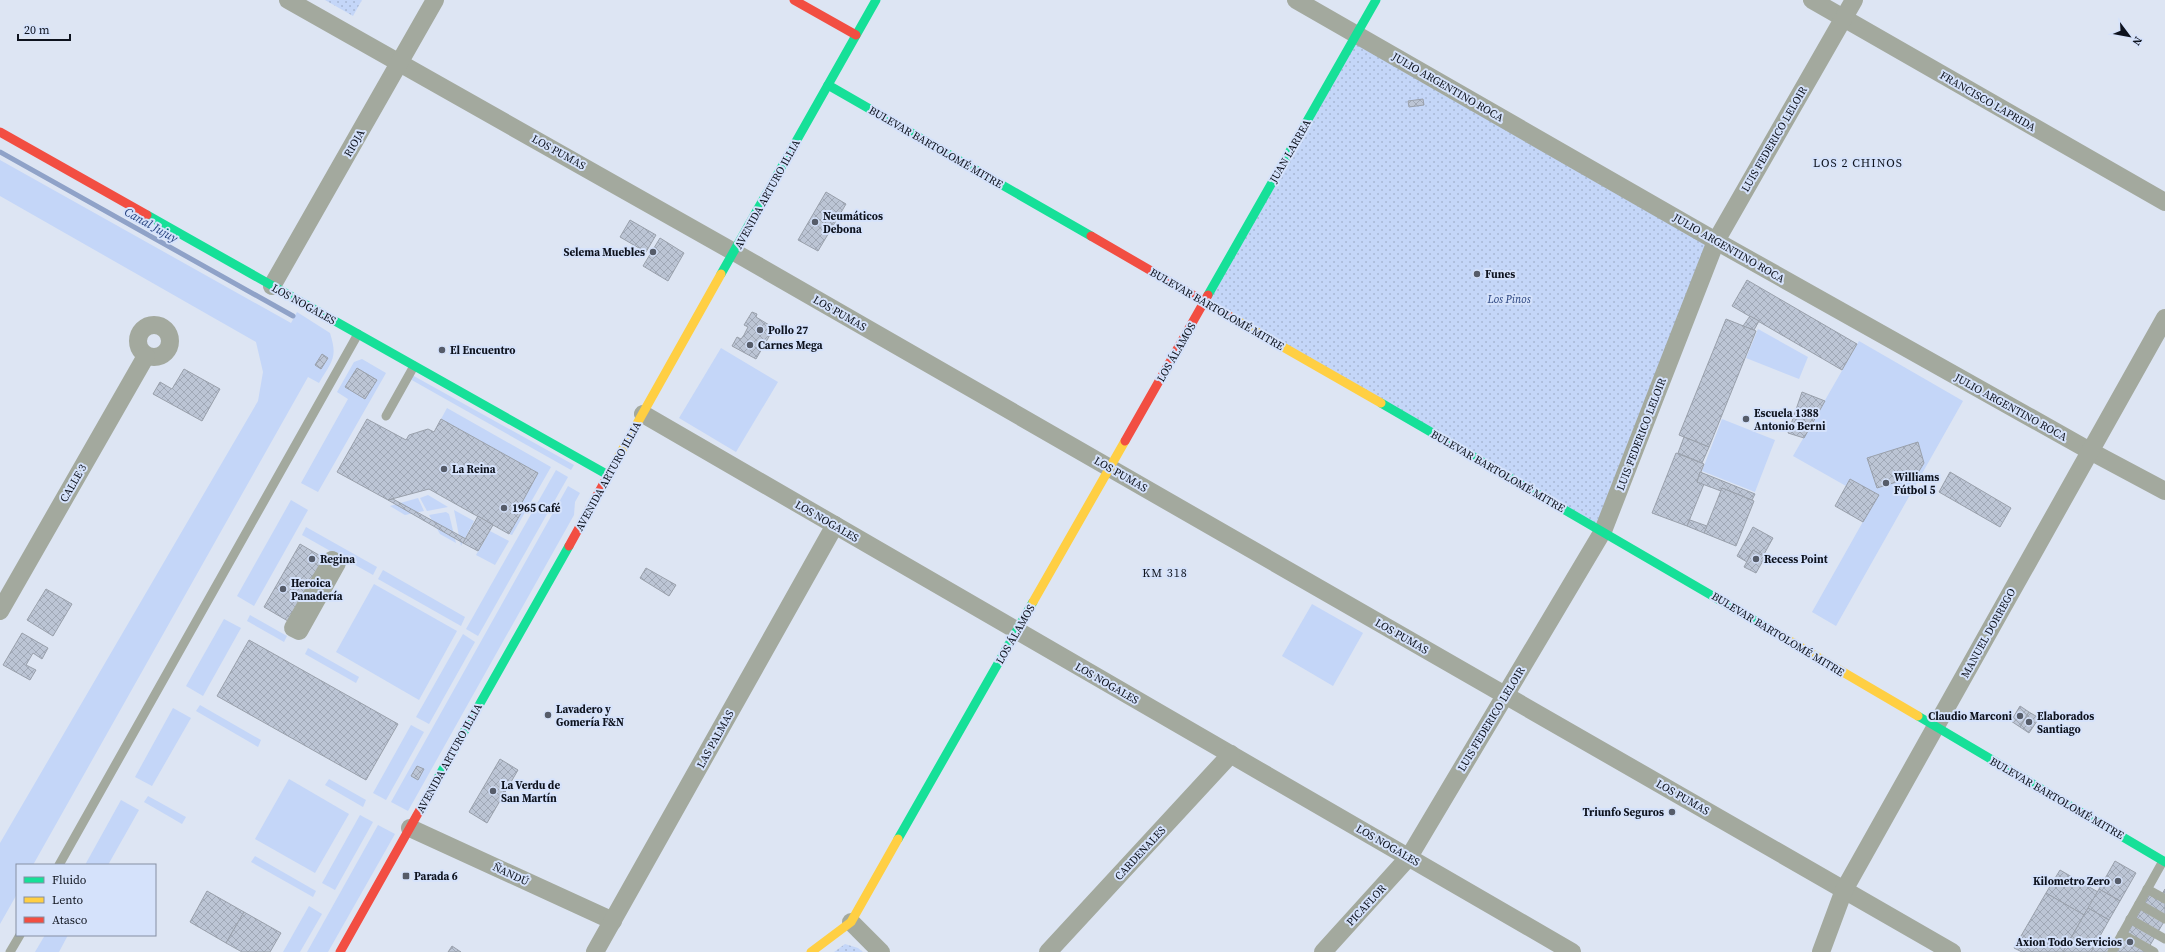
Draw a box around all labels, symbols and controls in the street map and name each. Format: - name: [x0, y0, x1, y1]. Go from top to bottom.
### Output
- scale bar: [18, 16, 70, 42]
- north arrow: [2109, 16, 2149, 56]
- text: 20 m: [24, 22, 50, 38]
- text: N: [2129, 34, 2146, 48]
- street label: JULIO ARGENTINO ROCA: [1388, 49, 1507, 126]
- street label: FRANCISCO LAPRIDA: [1937, 68, 2039, 135]
- street label: LUIS FEDERICO LELOIR: [1738, 84, 1811, 195]
- street label: BULEVAR BARTOLOMÉ MITRE: [866, 103, 1006, 192]
- street label: JUAN LARREA: [1266, 116, 1315, 187]
- street label: RIOJA: [341, 126, 369, 160]
- street label: LOS PUMAS: [529, 132, 589, 174]
- street label: AVENIDA ARTURO ILLIA: [731, 136, 804, 252]
- district label: LOS 2 CHINOS: [1813, 155, 1903, 171]
- water label: Canal Jujuy: [121, 204, 181, 246]
- place label: Neumáticos Debona: [823, 209, 883, 237]
- street label: JULIO ARGENTINO ROCA: [1669, 210, 1788, 287]
- marker: Neumáticos Debona: [810, 217, 820, 227]
- place label: Selema Muebles: [563, 245, 645, 260]
- marker: Selema Muebles: [648, 247, 658, 257]
- street label: BULEVAR BARTOLOMÉ MITRE: [1147, 265, 1287, 354]
- place label: Funes: [1485, 267, 1515, 282]
- marker: Funes: [1472, 269, 1482, 279]
- street label: LOS NOGALES: [269, 281, 339, 328]
- street label: LOS PUMAS: [810, 292, 870, 335]
- park label: Los Pinos: [1486, 292, 1531, 307]
- street label: LOS ÁLAMOS: [1153, 319, 1200, 385]
- place label: Pollo 27: [768, 323, 808, 338]
- marker: Pollo 27: [755, 325, 765, 335]
- place label: Carnes Mega: [758, 338, 823, 353]
- marker: Carnes Mega: [745, 340, 755, 350]
- place label: El Encuentro: [450, 343, 516, 358]
- marker: El Encuentro: [437, 345, 447, 355]
- street label: JULIO ARGENTINO ROCA: [1951, 370, 2070, 445]
- street label: LUIS FEDERICO LELOIR: [1613, 376, 1670, 493]
- place label: Escuela 1388 Antonio Berni: [1754, 406, 1826, 434]
- marker: Escuela 1388 Antonio Berni: [1741, 414, 1751, 424]
- street label: AVENIDA ARTURO ILLIA: [572, 418, 645, 534]
- street label: BULEVAR BARTOLOMÉ MITRE: [1428, 427, 1568, 516]
- street label: LOS PUMAS: [1091, 453, 1151, 496]
- street label: CALLE 3: [57, 461, 91, 505]
- place label: La Reina: [452, 462, 496, 477]
- marker: La Reina: [439, 464, 449, 474]
- place label: Williams Fútbol 5: [1894, 470, 1939, 498]
- marker: Williams Fútbol 5: [1881, 478, 1891, 488]
- street label: LOS NOGALES: [792, 497, 862, 546]
- place label: 1965 Café: [512, 501, 561, 516]
- marker: 1965 Café: [499, 503, 509, 513]
- place label: Regina: [320, 552, 355, 567]
- place label: Recess Point: [1764, 552, 1829, 567]
- marker: Regina: [307, 554, 317, 564]
- marker: Recess Point: [1751, 554, 1761, 564]
- district label: KM 318: [1142, 565, 1188, 581]
- place label: Heroica Panadería: [291, 576, 343, 604]
- marker: Heroica Panadería: [278, 584, 288, 594]
- street label: MANUEL DORREGO: [1958, 586, 2019, 681]
- street label: BULEVAR BARTOLOMÉ MITRE: [1709, 589, 1847, 680]
- street label: LOS ÁLAMOS: [992, 601, 1039, 667]
- street label: LOS PUMAS: [1372, 615, 1432, 658]
- street label: LOS NOGALES: [1072, 659, 1142, 708]
- street label: LUIS FEDERICO LELOIR: [1454, 664, 1529, 774]
- street label: AVENIDA ARTURO ILLIA: [413, 700, 486, 816]
- place label: Lavadero y Gomería F&N: [556, 702, 624, 730]
- street label: LAS PALMAS: [693, 707, 738, 771]
- place label: Claudio Marconi: [1928, 709, 2013, 724]
- place label: Elaborados Santiago: [2037, 709, 2094, 737]
- marker: Lavadero y Gomería F&N: [543, 710, 553, 720]
- marker: Claudio Marconi: [2015, 711, 2025, 721]
- marker: Elaborados Santiago: [2024, 717, 2034, 727]
- street label: BULEVAR BARTOLOMÉ MITRE: [1987, 754, 2127, 843]
- street label: LOS PUMAS: [1653, 776, 1713, 819]
- place label: La Verdu de San Martín: [501, 778, 560, 806]
- marker: La Verdu de San Martín: [488, 786, 498, 796]
- place label: Triunfo Seguros: [1582, 805, 1664, 820]
- marker: Triunfo Seguros: [1667, 807, 1677, 817]
- street label: LOS NOGALES: [1353, 821, 1423, 870]
- street label: CARDENALES: [1111, 823, 1170, 884]
- street label: ÑANDÚ: [490, 860, 531, 889]
- legend: [16, 864, 156, 936]
- place label: Parada 6: [414, 869, 458, 884]
- marker: Parada 6: [401, 871, 411, 881]
- text: Fluido: [52, 872, 87, 888]
- place label: Kilometro Zero: [2033, 874, 2110, 889]
- marker: Kilometro Zero: [2113, 876, 2123, 886]
- street label: PICAFLOR: [1343, 881, 1389, 929]
- text: Lento: [52, 892, 83, 908]
- text: Atasco: [52, 912, 88, 928]
- place label: Axion Todo Servicios: [2016, 935, 2122, 950]
- marker: Axion Todo Servicios: [2125, 937, 2135, 947]

